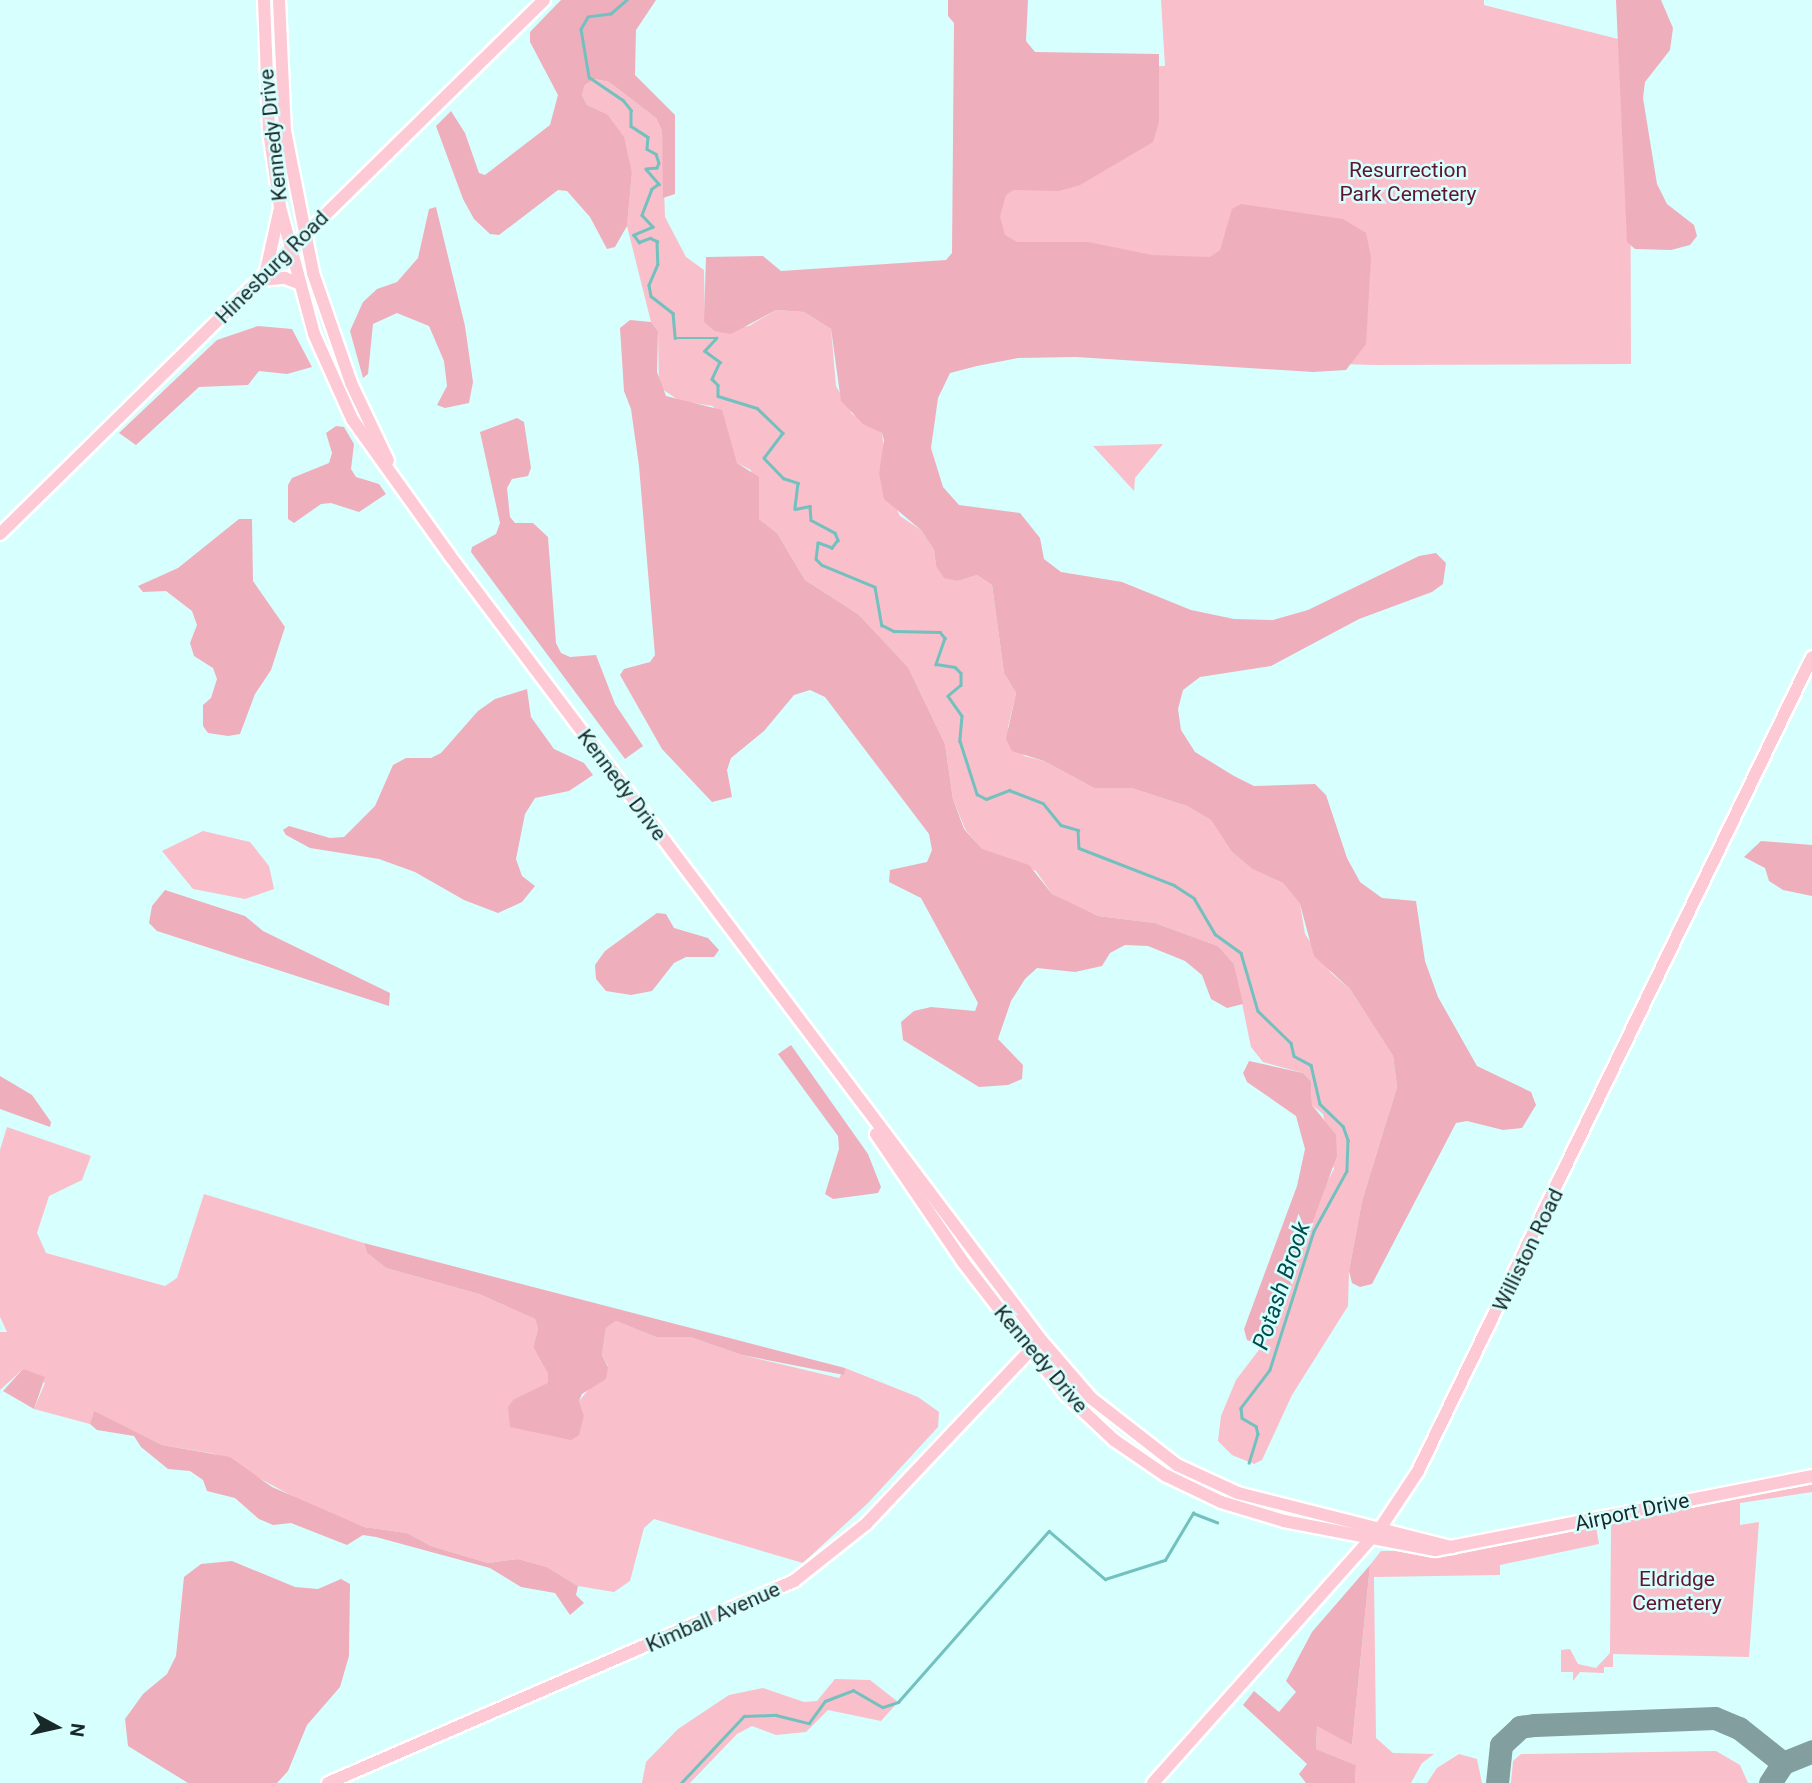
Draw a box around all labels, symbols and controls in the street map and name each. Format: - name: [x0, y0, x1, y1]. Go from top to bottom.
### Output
- street label: Kennedy Drive: [254, 68, 292, 202]
- park label: Resurrection Park Cemetery: [1339, 157, 1477, 207]
- street label: Hinesburg Road: [210, 205, 334, 329]
- street label: Kennedy Drive: [572, 724, 672, 846]
- street label: Williston Road: [1487, 1184, 1569, 1316]
- water label: Potash Brook: [1247, 1218, 1317, 1354]
- street label: Kennedy Drive: [989, 1300, 1093, 1418]
- street label: Airport Drive: [1572, 1488, 1692, 1536]
- park label: Eldridge Cemetery: [1632, 1566, 1722, 1616]
- street label: Kimball Avenue: [642, 1576, 784, 1658]
- north arrow: [21, 1692, 91, 1762]
- text: N: [65, 1722, 90, 1738]

